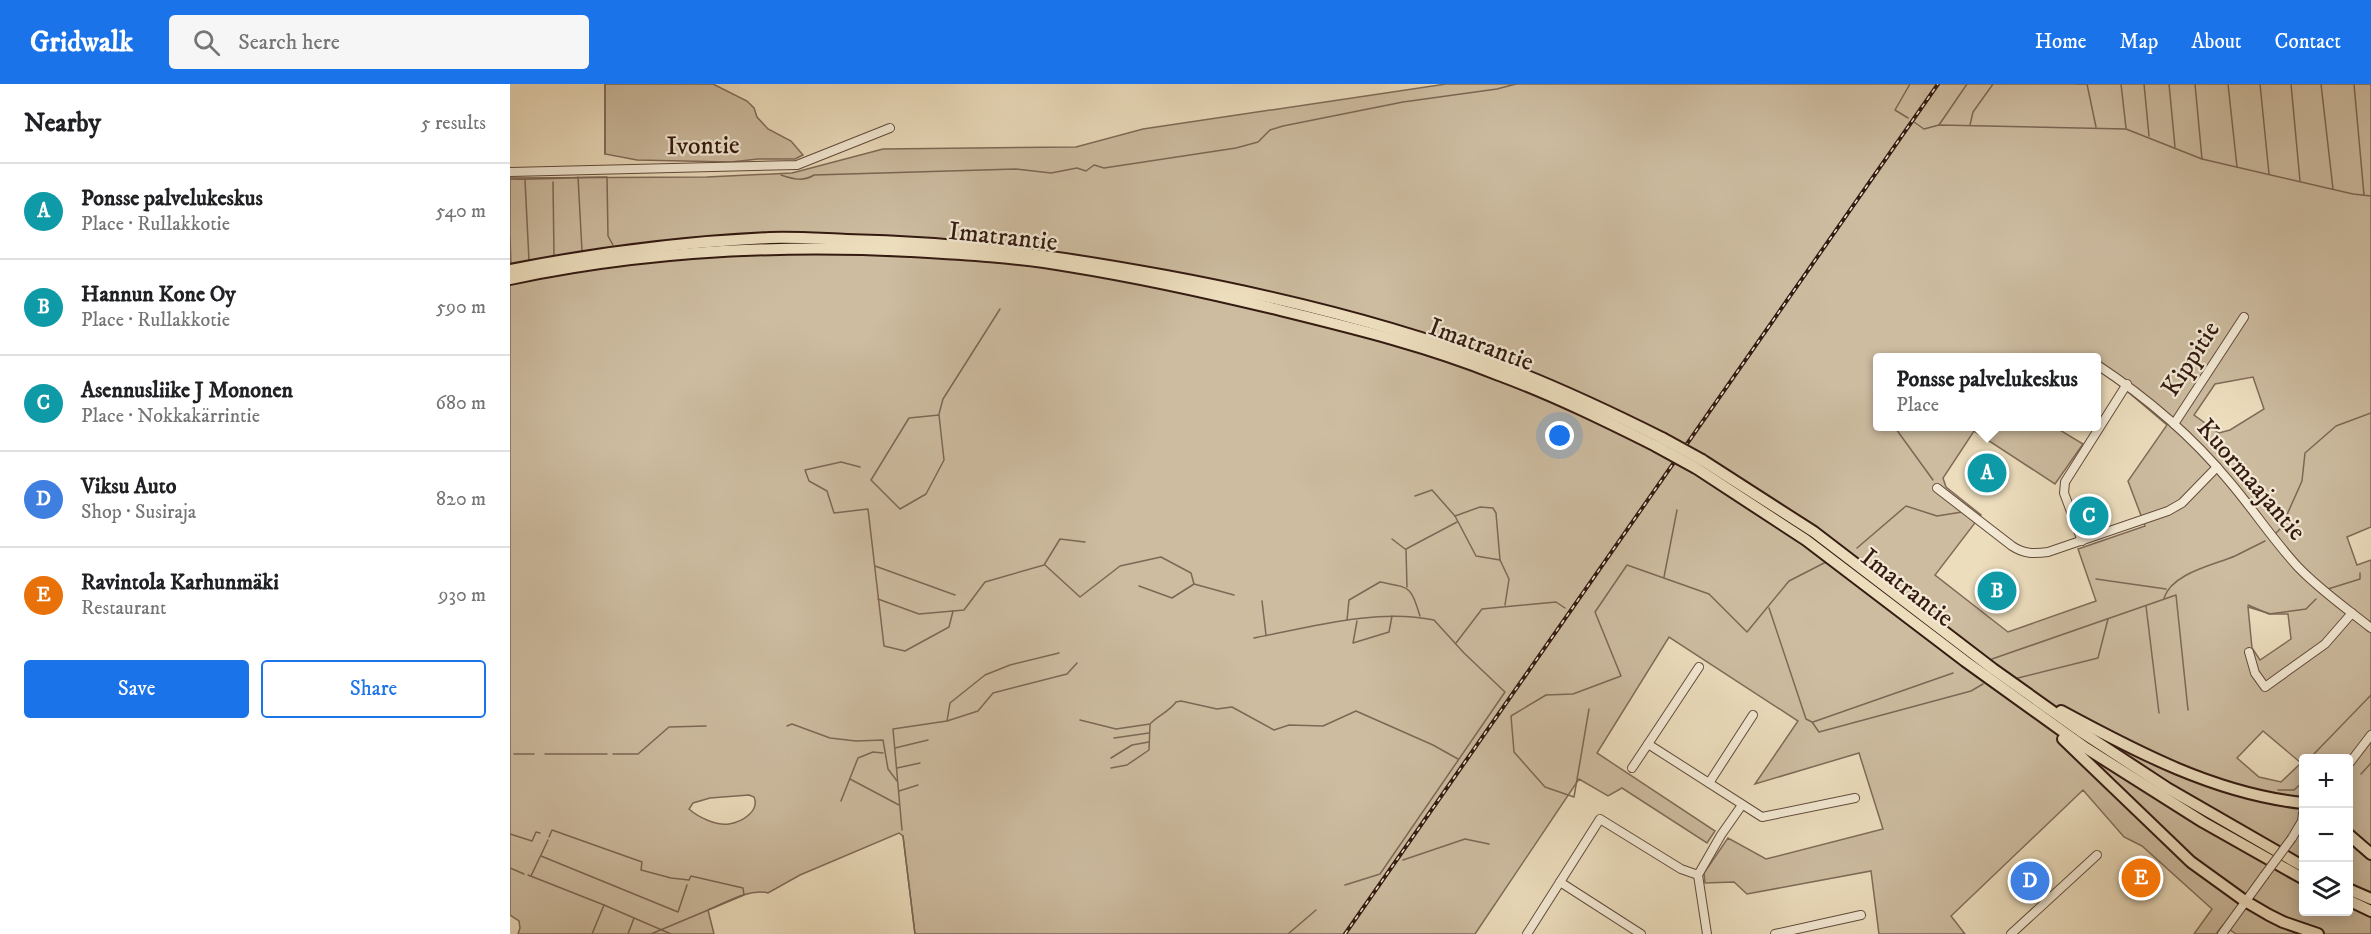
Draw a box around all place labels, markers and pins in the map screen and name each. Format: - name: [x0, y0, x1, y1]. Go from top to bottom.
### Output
- pin: A: [1968, 450, 2006, 496]
- pin: C: [2070, 494, 2108, 538]
- pin: B: [1978, 568, 2016, 614]
- pin: E: [2122, 856, 2160, 900]
- pin: D: [2010, 858, 2050, 904]

